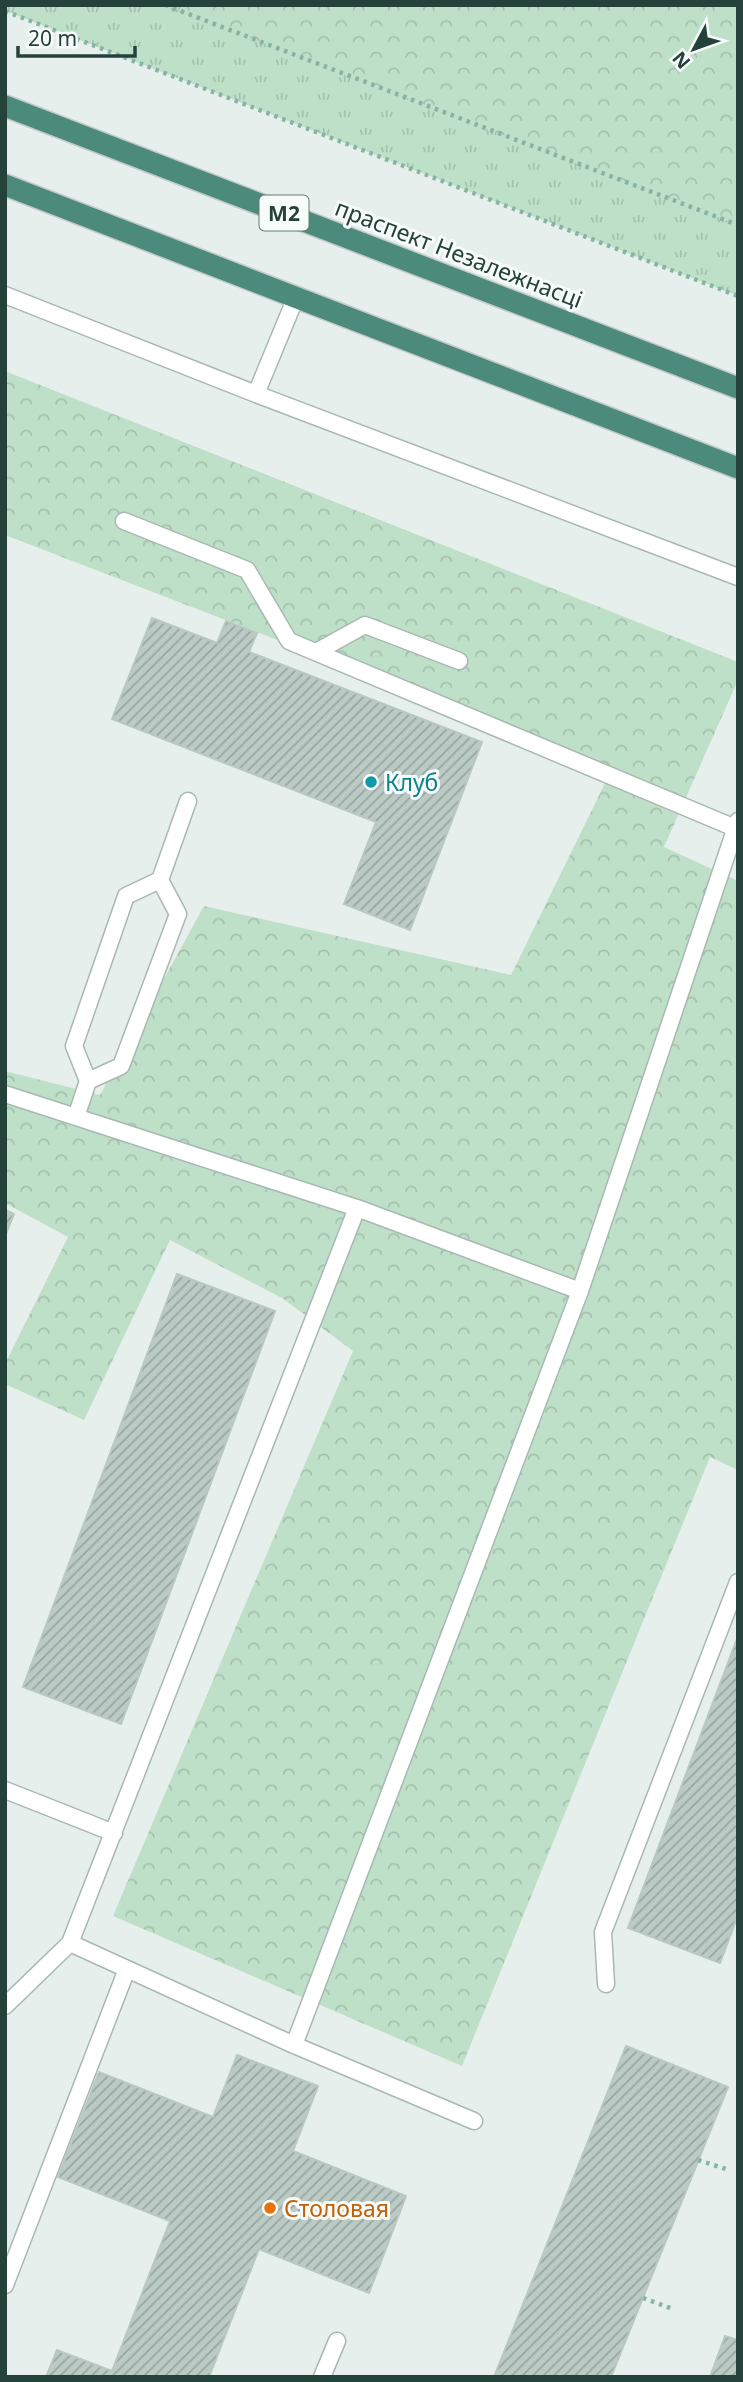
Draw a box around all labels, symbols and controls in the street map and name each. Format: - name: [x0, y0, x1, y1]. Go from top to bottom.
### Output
- scale bar: [18, 14, 135, 58]
- north arrow: [659, 14, 729, 84]
- text: 20 m: [28, 24, 77, 52]
- text: N: [666, 46, 696, 75]
- street label: праспект Незалежнасці: [331, 191, 587, 315]
- road number: М2: [260, 196, 308, 230]
- place label: Клуб: [385, 766, 438, 798]
- marker: Клуб: [363, 774, 379, 790]
- place label: Столовая: [284, 2192, 389, 2224]
- marker: Столовая: [262, 2200, 278, 2216]

